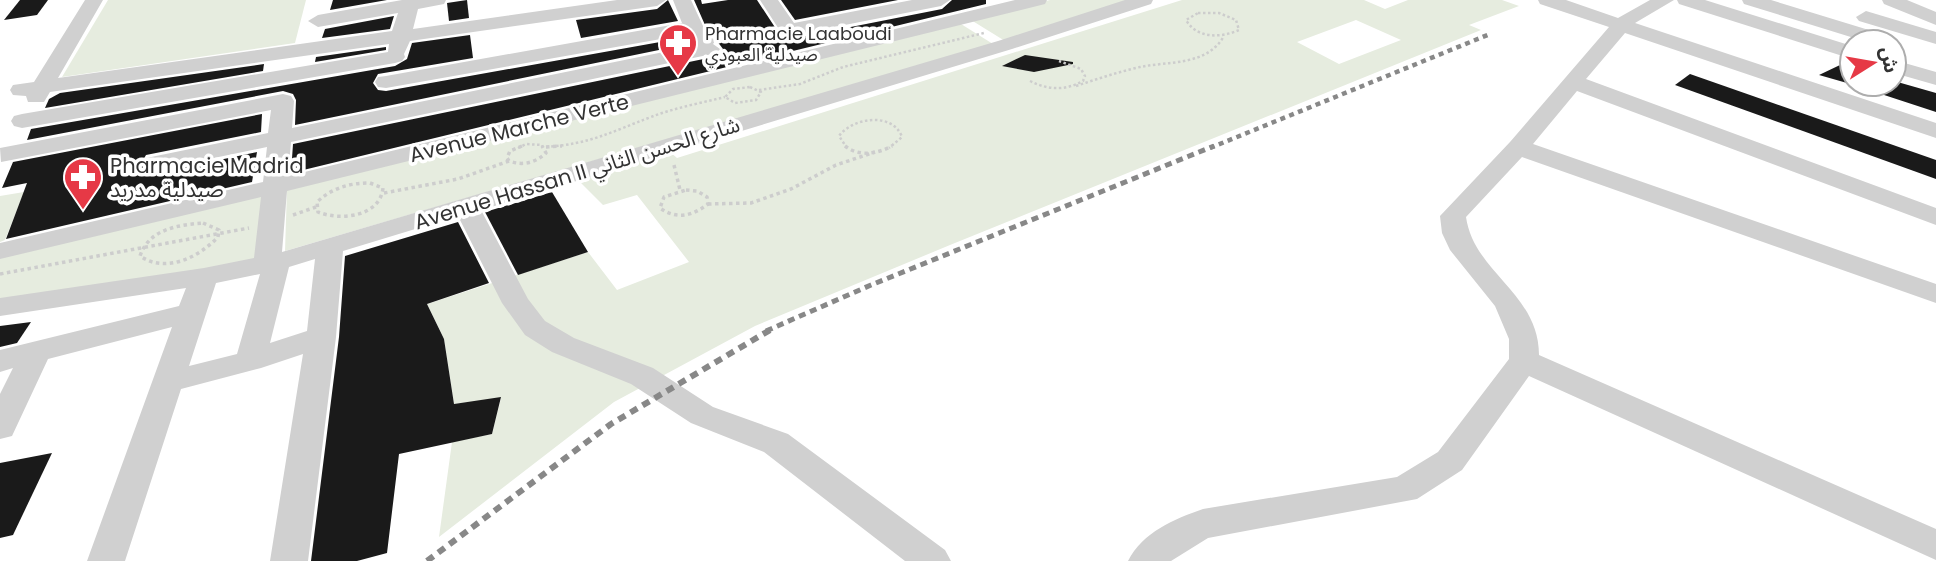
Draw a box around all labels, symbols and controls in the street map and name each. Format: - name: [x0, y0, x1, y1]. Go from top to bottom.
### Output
- place label: Pharmacie Laaboudi صيدلية العبودي: [705, 21, 892, 68]
- pharmacy icon: Pharmacie Laaboudi صيدلية العبودي: [657, 22, 699, 77]
- north arrow: [1838, 28, 1908, 98]
- text: ش: [1873, 44, 1905, 75]
- street label: Avenue Marche Verte: [406, 87, 632, 169]
- street label: Avenue Hassan II شارع الحسن الثاني: [411, 110, 744, 238]
- place label: Pharmacie Madrid صيدلية مدريد: [110, 151, 304, 204]
- pharmacy icon: Pharmacie Madrid صيدلية مدريد: [62, 156, 104, 211]

